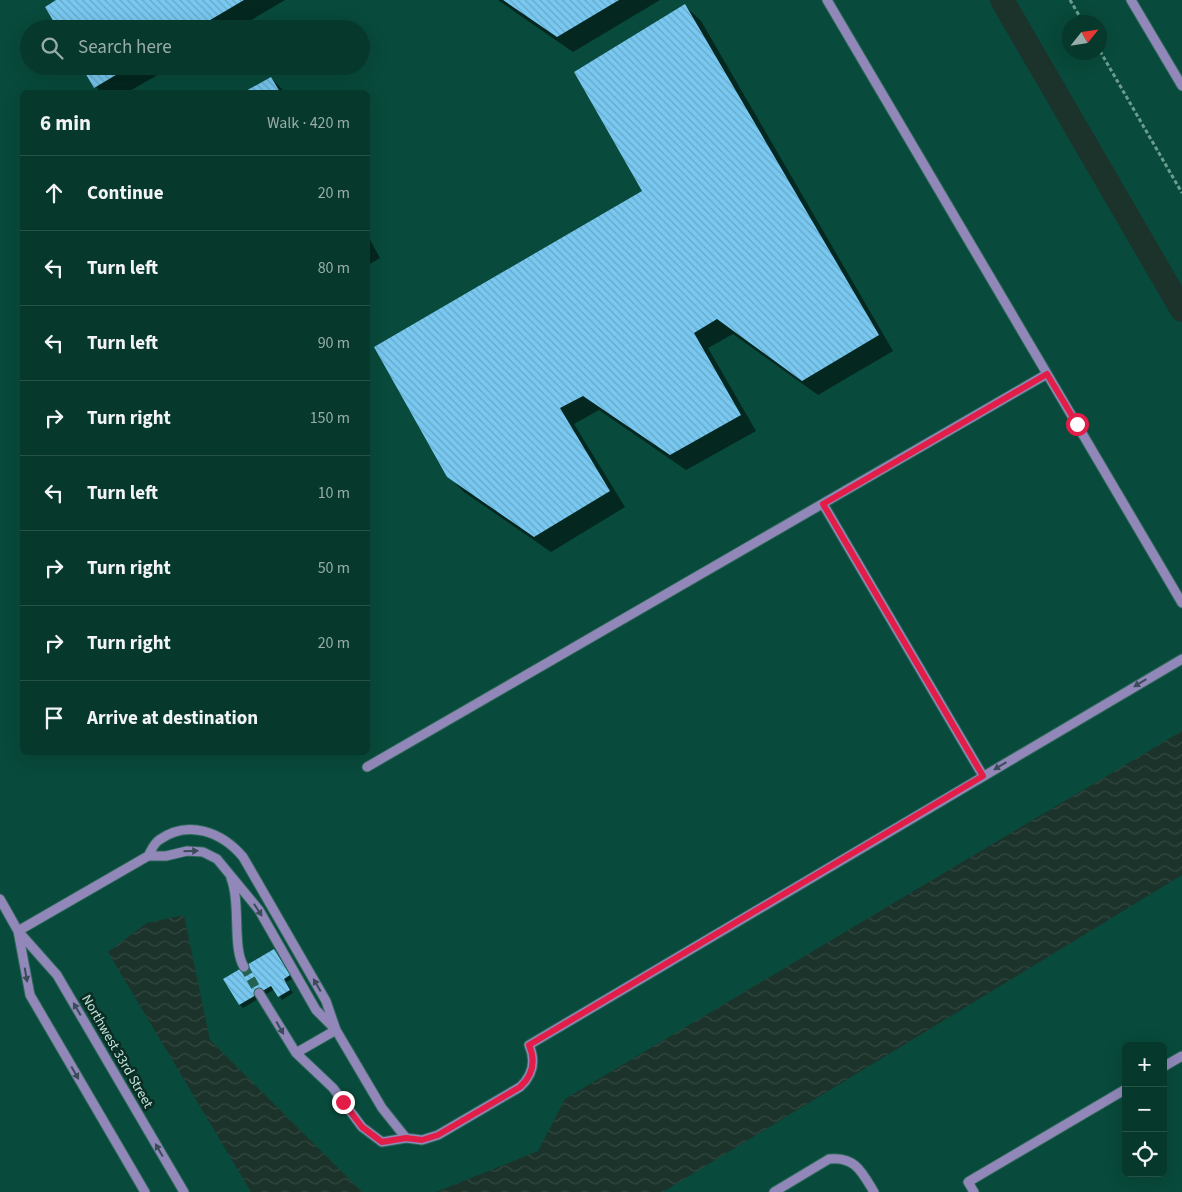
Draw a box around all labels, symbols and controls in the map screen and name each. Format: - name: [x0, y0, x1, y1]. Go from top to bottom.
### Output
- north arrow: [1062, 15, 1107, 60]
- search box: [20, 20, 370, 75]
- icon: search: [38, 34, 66, 62]
- text: Search here: [78, 34, 172, 61]
- text: 6 min: [40, 108, 91, 138]
- text: Walk · 420 m: [267, 112, 350, 134]
- icon: ahead: [40, 179, 68, 207]
- text: Continue: [87, 180, 164, 207]
- text: 20 m: [318, 182, 350, 204]
- icon: left: [40, 254, 68, 282]
- text: Turn left: [87, 255, 158, 282]
- text: 80 m: [318, 257, 350, 279]
- icon: left: [40, 329, 68, 357]
- text: Turn left: [87, 330, 158, 357]
- text: 90 m: [318, 332, 350, 354]
- icon: right: [40, 404, 68, 432]
- text: Turn right: [87, 405, 171, 432]
- text: 150 m: [310, 407, 350, 429]
- route start: [1066, 413, 1089, 436]
- icon: left: [40, 479, 68, 507]
- text: Turn left: [87, 480, 158, 507]
- text: 10 m: [318, 482, 350, 504]
- icon: right: [40, 554, 68, 582]
- text: Turn right: [87, 555, 171, 582]
- text: 50 m: [318, 557, 350, 579]
- icon: right: [40, 629, 68, 657]
- text: Turn right: [87, 630, 171, 657]
- text: 20 m: [318, 632, 350, 654]
- one-way arrow: [1134, 679, 1147, 688]
- icon: arrive: [40, 704, 68, 732]
- text: Arrive at destination: [87, 705, 258, 732]
- one-way arrow: [994, 762, 1007, 771]
- one-way arrow: [184, 847, 200, 855]
- one-way arrow: [253, 903, 263, 916]
- one-way arrow: [23, 967, 31, 983]
- one-way arrow: [313, 978, 321, 993]
- street label: Northwest 33rd Street: [76, 991, 158, 1112]
- one-way arrow: [73, 1003, 82, 1016]
- one-way arrow: [275, 1022, 284, 1035]
- map controls: [1122, 1042, 1167, 1177]
- button: +: [1122, 1042, 1167, 1087]
- one-way arrow: [71, 1065, 79, 1080]
- button: −: [1122, 1087, 1167, 1132]
- route end: [332, 1091, 355, 1114]
- button: locate: [1122, 1132, 1167, 1177]
- one-way arrow: [155, 1143, 164, 1156]

